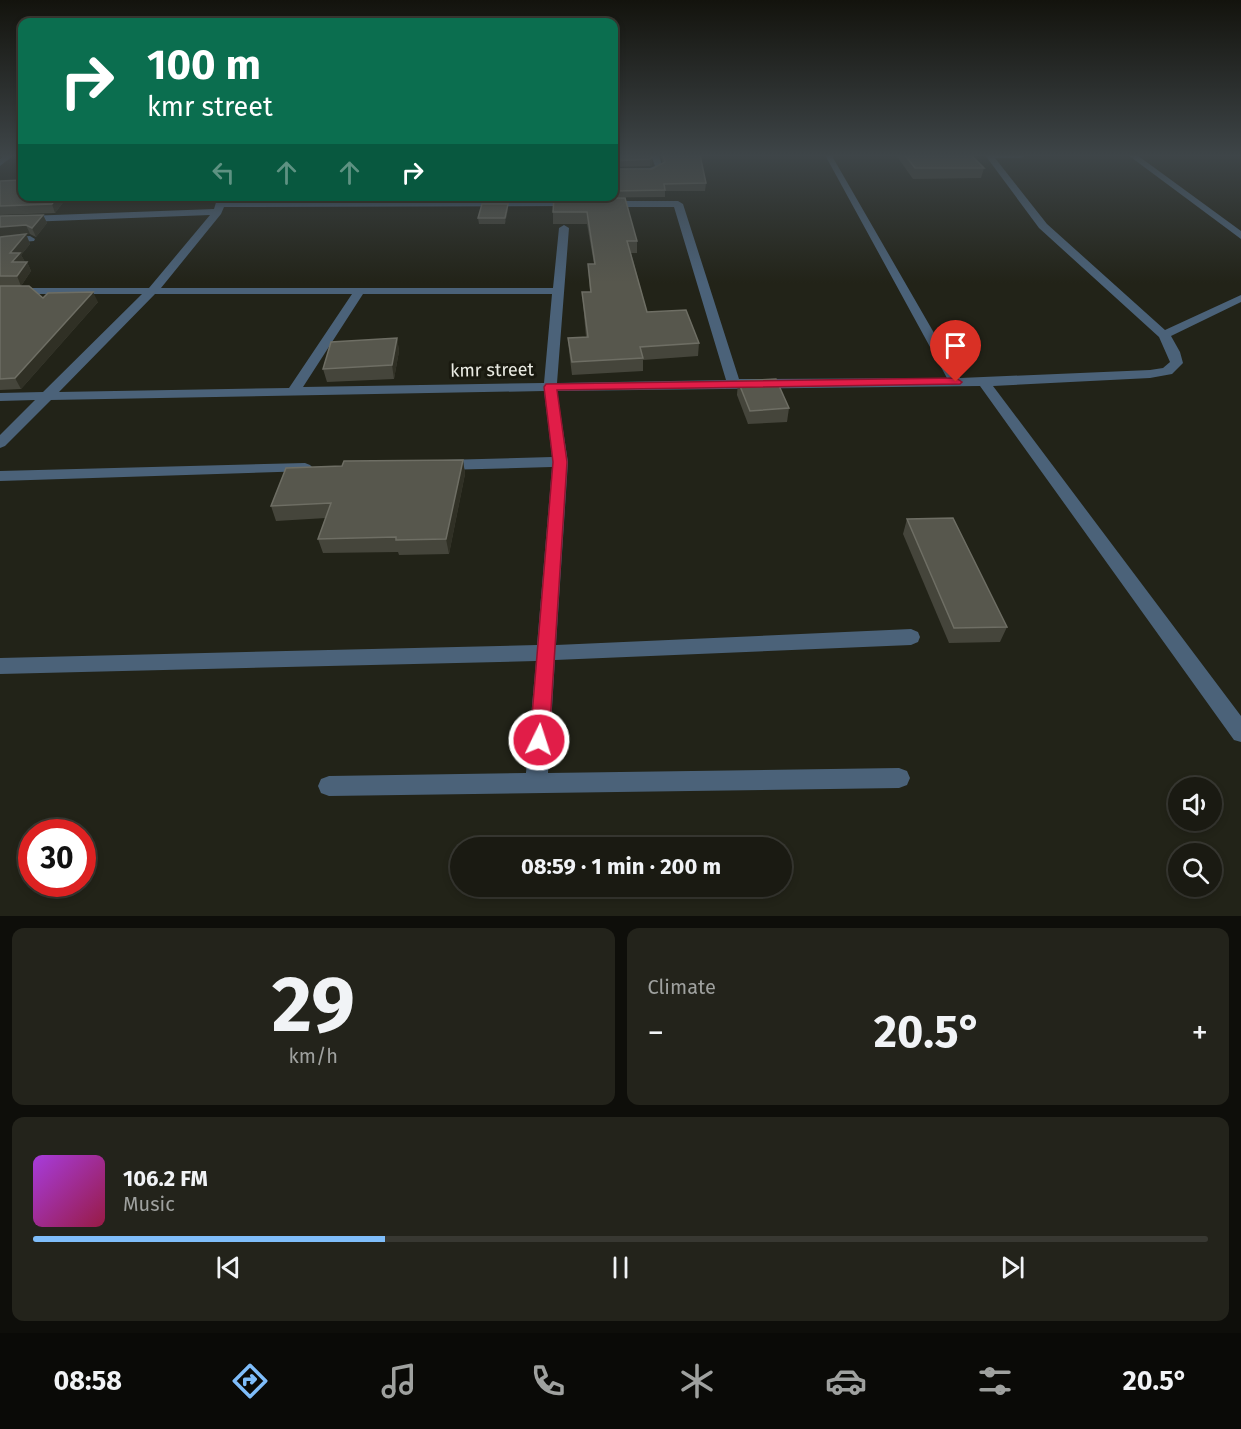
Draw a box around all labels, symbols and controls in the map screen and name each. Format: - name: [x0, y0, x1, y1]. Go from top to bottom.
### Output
- text: 100 m: [147, 40, 261, 90]
- icon: right: [48, 42, 126, 120]
- text: kmr street: [147, 91, 273, 123]
- icon: left: [207, 156, 240, 189]
- icon: ahead: [270, 156, 303, 189]
- icon: ahead: [333, 156, 366, 189]
- icon: right: [396, 156, 429, 189]
- pin: [930, 320, 981, 382]
- icon: arrive: [939, 329, 972, 362]
- street label: kmr street: [450, 358, 535, 382]
- position arrow: [507, 708, 571, 772]
- map controls: [1168, 777, 1222, 897]
- button: sound: [1168, 777, 1222, 831]
- speed limit sign: 30: [18, 819, 96, 897]
- button: search: [1168, 843, 1222, 897]
- text: 08:59 · 1 min · 200 m: [521, 853, 721, 880]
- text: 29: [272, 958, 355, 1052]
- text: Climate: [648, 975, 716, 999]
- text: 20.5°: [874, 1005, 982, 1059]
- text: −: [648, 1013, 664, 1053]
- text: +: [1192, 1013, 1208, 1053]
- text: km/h: [289, 1044, 338, 1068]
- text: 106.2 FM: [123, 1165, 208, 1192]
- text: Music: [123, 1192, 175, 1216]
- icon: previous: [212, 1251, 245, 1284]
- icon: pause: [604, 1251, 637, 1284]
- icon: next: [996, 1251, 1029, 1284]
- icon: directions: [229, 1360, 271, 1402]
- icon: music: [378, 1360, 420, 1402]
- icon: phone: [527, 1360, 569, 1402]
- icon: climate: [676, 1360, 718, 1402]
- icon: car: [825, 1360, 867, 1402]
- icon: filters: [974, 1360, 1016, 1402]
- text: 08:58: [53, 1365, 122, 1397]
- text: 20.5°: [1123, 1365, 1188, 1397]

